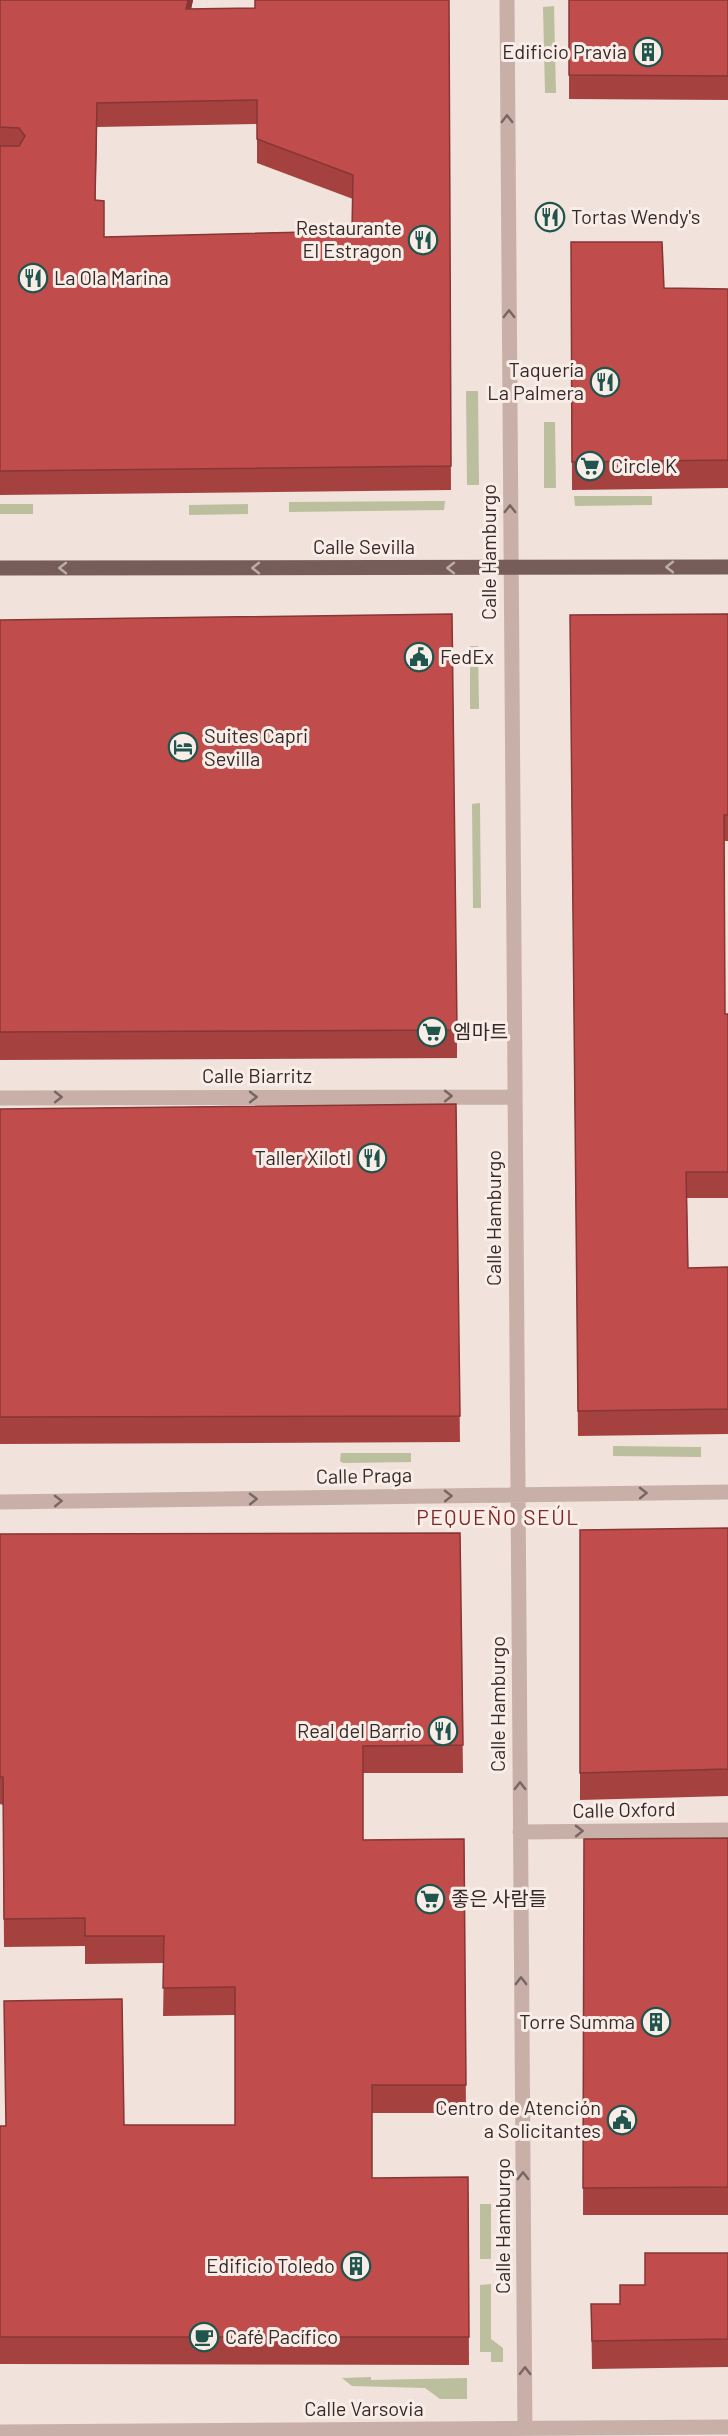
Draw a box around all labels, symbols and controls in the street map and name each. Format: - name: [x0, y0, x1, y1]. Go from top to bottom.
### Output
- building icon: Edificio Pravia: [632, 36, 664, 68]
- place label: Edificio Pravia: [502, 39, 627, 63]
- one-way arrow: [501, 115, 514, 124]
- restaurant icon: Tortas Wendy's: [534, 201, 566, 233]
- place label: Tortas Wendy's: [571, 204, 700, 228]
- place label: Restaurante El Estragon: [296, 215, 402, 262]
- restaurant icon: Restaurante El Estragon: [407, 224, 439, 256]
- restaurant icon: La Ola Marina: [17, 262, 49, 294]
- place label: La Ola Marina: [54, 265, 169, 289]
- one-way arrow: [503, 310, 515, 319]
- place label: Taquería La Palmera: [487, 357, 584, 404]
- restaurant icon: Taquería La Palmera: [589, 366, 621, 398]
- supermarket icon: Circle K: [574, 450, 606, 482]
- place label: Circle K: [611, 453, 677, 477]
- street label: Calle Hamburgo: [476, 484, 500, 620]
- one-way arrow: [503, 505, 516, 514]
- street label: Calle Sevilla: [313, 534, 415, 558]
- one-way arrow: [665, 561, 674, 573]
- one-way arrow: [58, 562, 67, 574]
- one-way arrow: [252, 562, 261, 574]
- one-way arrow: [447, 562, 456, 574]
- public building icon: FedEx: [403, 641, 435, 673]
- place label: FedEx: [440, 644, 494, 668]
- place label: Suites Capri Sevilla: [204, 723, 308, 770]
- hotel icon: Suites Capri Sevilla: [167, 731, 199, 763]
- supermarket icon: 엠마트: [416, 1016, 448, 1048]
- place label: 엠마트: [453, 1019, 508, 1043]
- street label: Calle Biarritz: [202, 1063, 312, 1087]
- one-way arrow: [444, 1090, 453, 1102]
- one-way arrow: [54, 1091, 63, 1103]
- one-way arrow: [249, 1091, 258, 1103]
- restaurant icon: Taller Xilotl: [356, 1142, 388, 1174]
- place label: Taller Xilotl: [254, 1145, 351, 1169]
- street label: Calle Hamburgo: [481, 1150, 505, 1286]
- street label: Calle Praga: [316, 1462, 412, 1488]
- one-way arrow: [639, 1487, 648, 1499]
- one-way arrow: [444, 1490, 453, 1502]
- one-way arrow: [249, 1492, 258, 1505]
- one-way arrow: [54, 1495, 63, 1507]
- district label: PEQUEÑO SEÚL: [416, 1504, 580, 1529]
- street label: Calle Hamburgo: [485, 1636, 509, 1772]
- restaurant icon: Real del Barrio: [427, 1715, 459, 1747]
- place label: Real del Barrio: [297, 1718, 422, 1742]
- one-way arrow: [514, 1781, 526, 1790]
- street label: Calle Oxford: [572, 1796, 676, 1822]
- one-way arrow: [574, 1825, 583, 1837]
- supermarket icon: 좋은 사람들: [414, 1883, 446, 1915]
- place label: 좋은 사람들: [451, 1886, 547, 1910]
- one-way arrow: [515, 1976, 528, 1985]
- building icon: Torre Summa: [640, 2006, 672, 2038]
- place label: Torre Summa: [519, 2009, 635, 2033]
- place label: Centro de Atención a Solicitantes: [435, 2095, 601, 2142]
- public building icon: Centro de Atención a Solicitantes: [606, 2104, 638, 2136]
- street label: Calle Hamburgo: [490, 2158, 514, 2294]
- one-way arrow: [517, 2171, 529, 2180]
- building icon: Edificio Toledo: [340, 2250, 372, 2282]
- place label: Edificio Toledo: [206, 2253, 335, 2277]
- cafe icon: Café Pacífico: [188, 2321, 220, 2353]
- place label: Café Pacífico: [225, 2324, 338, 2348]
- one-way arrow: [519, 2366, 531, 2375]
- street label: Calle Varsovia: [304, 2396, 424, 2420]

